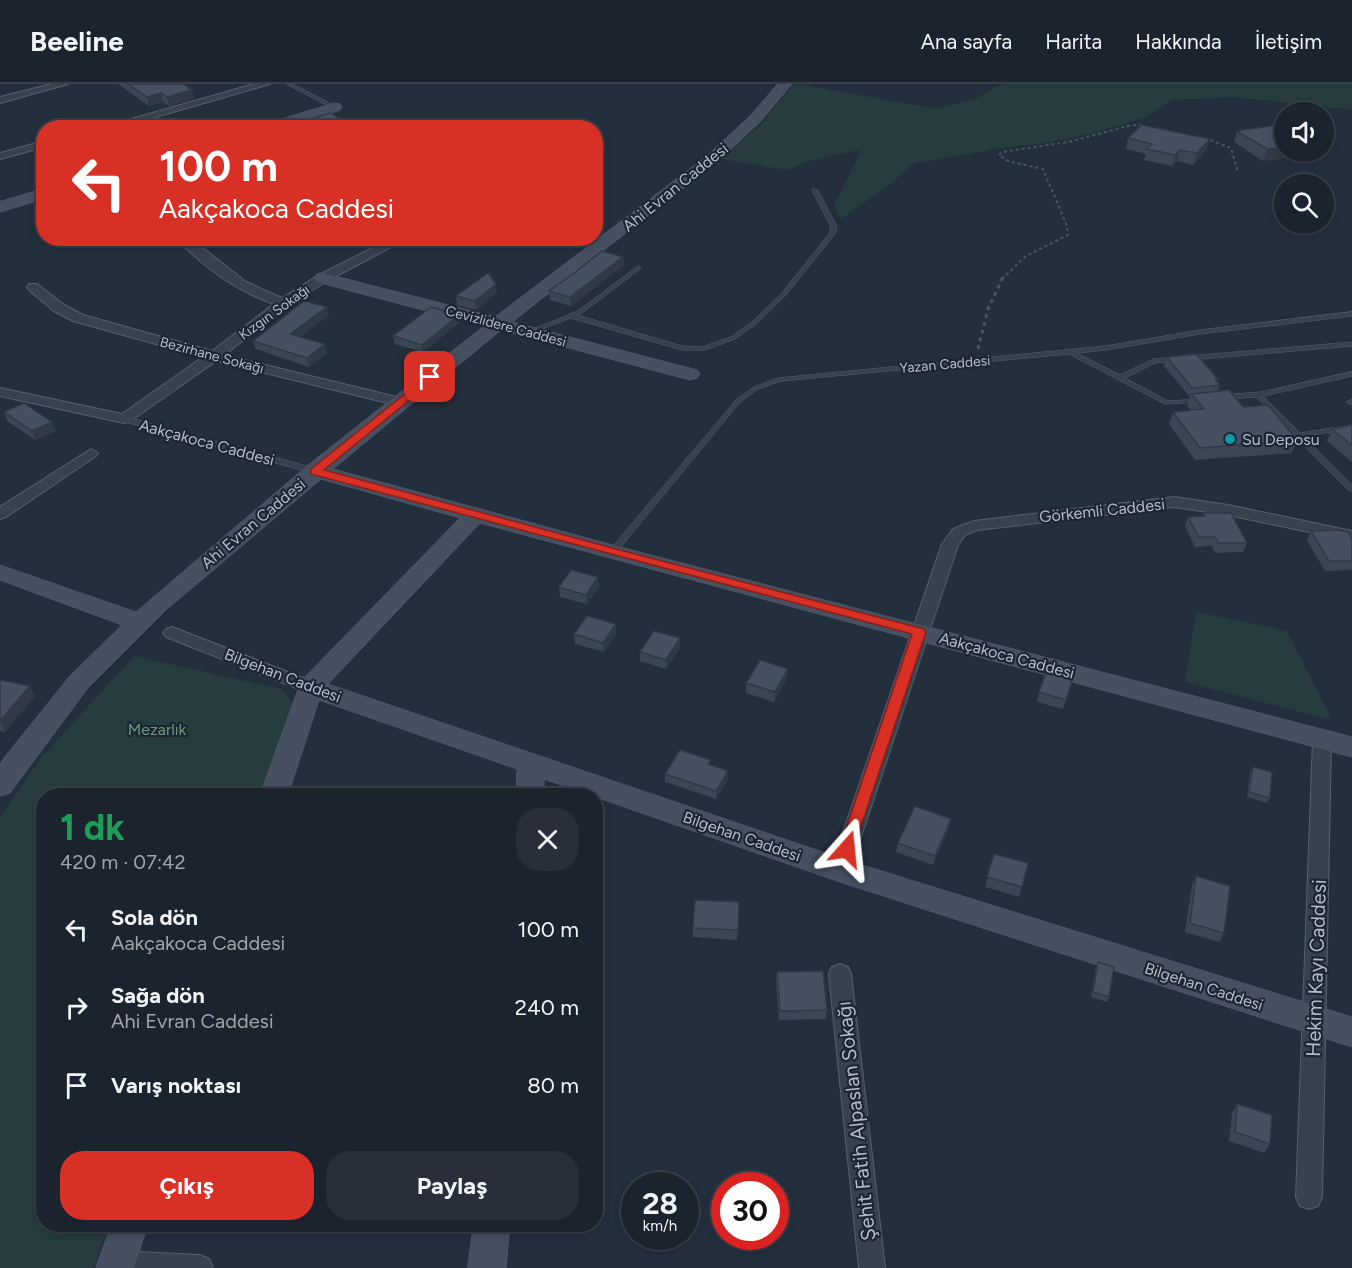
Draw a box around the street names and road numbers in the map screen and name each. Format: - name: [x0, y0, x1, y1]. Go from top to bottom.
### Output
- street label: Ahi Evran Caddesi: [619, 139, 732, 236]
- street label: Kızgın Sokağı: [236, 281, 313, 344]
- street label: Cevizlidere Caddesi: [444, 302, 568, 351]
- street label: Bezirhane Sokağı: [158, 333, 266, 378]
- street label: Yazan Caddesi: [899, 352, 991, 377]
- street label: Aakçakoca Caddesi: [137, 415, 277, 470]
- street label: Ahi Evran Caddesi: [197, 474, 309, 572]
- street label: Görkemli Caddesi: [1038, 494, 1166, 527]
- street label: Aakçakoca Caddesi: [937, 628, 1077, 683]
- street label: Bilgehan Caddesi: [222, 644, 344, 706]
- street label: Bilgehan Caddesi: [680, 807, 803, 866]
- street label: Hekim Kayı Caddesi: [1301, 879, 1331, 1057]
- street label: Bilgehan Caddesi: [1142, 958, 1265, 1015]
- street label: Şehit Fatih Alpaslan Sokağı: [831, 1000, 881, 1242]

